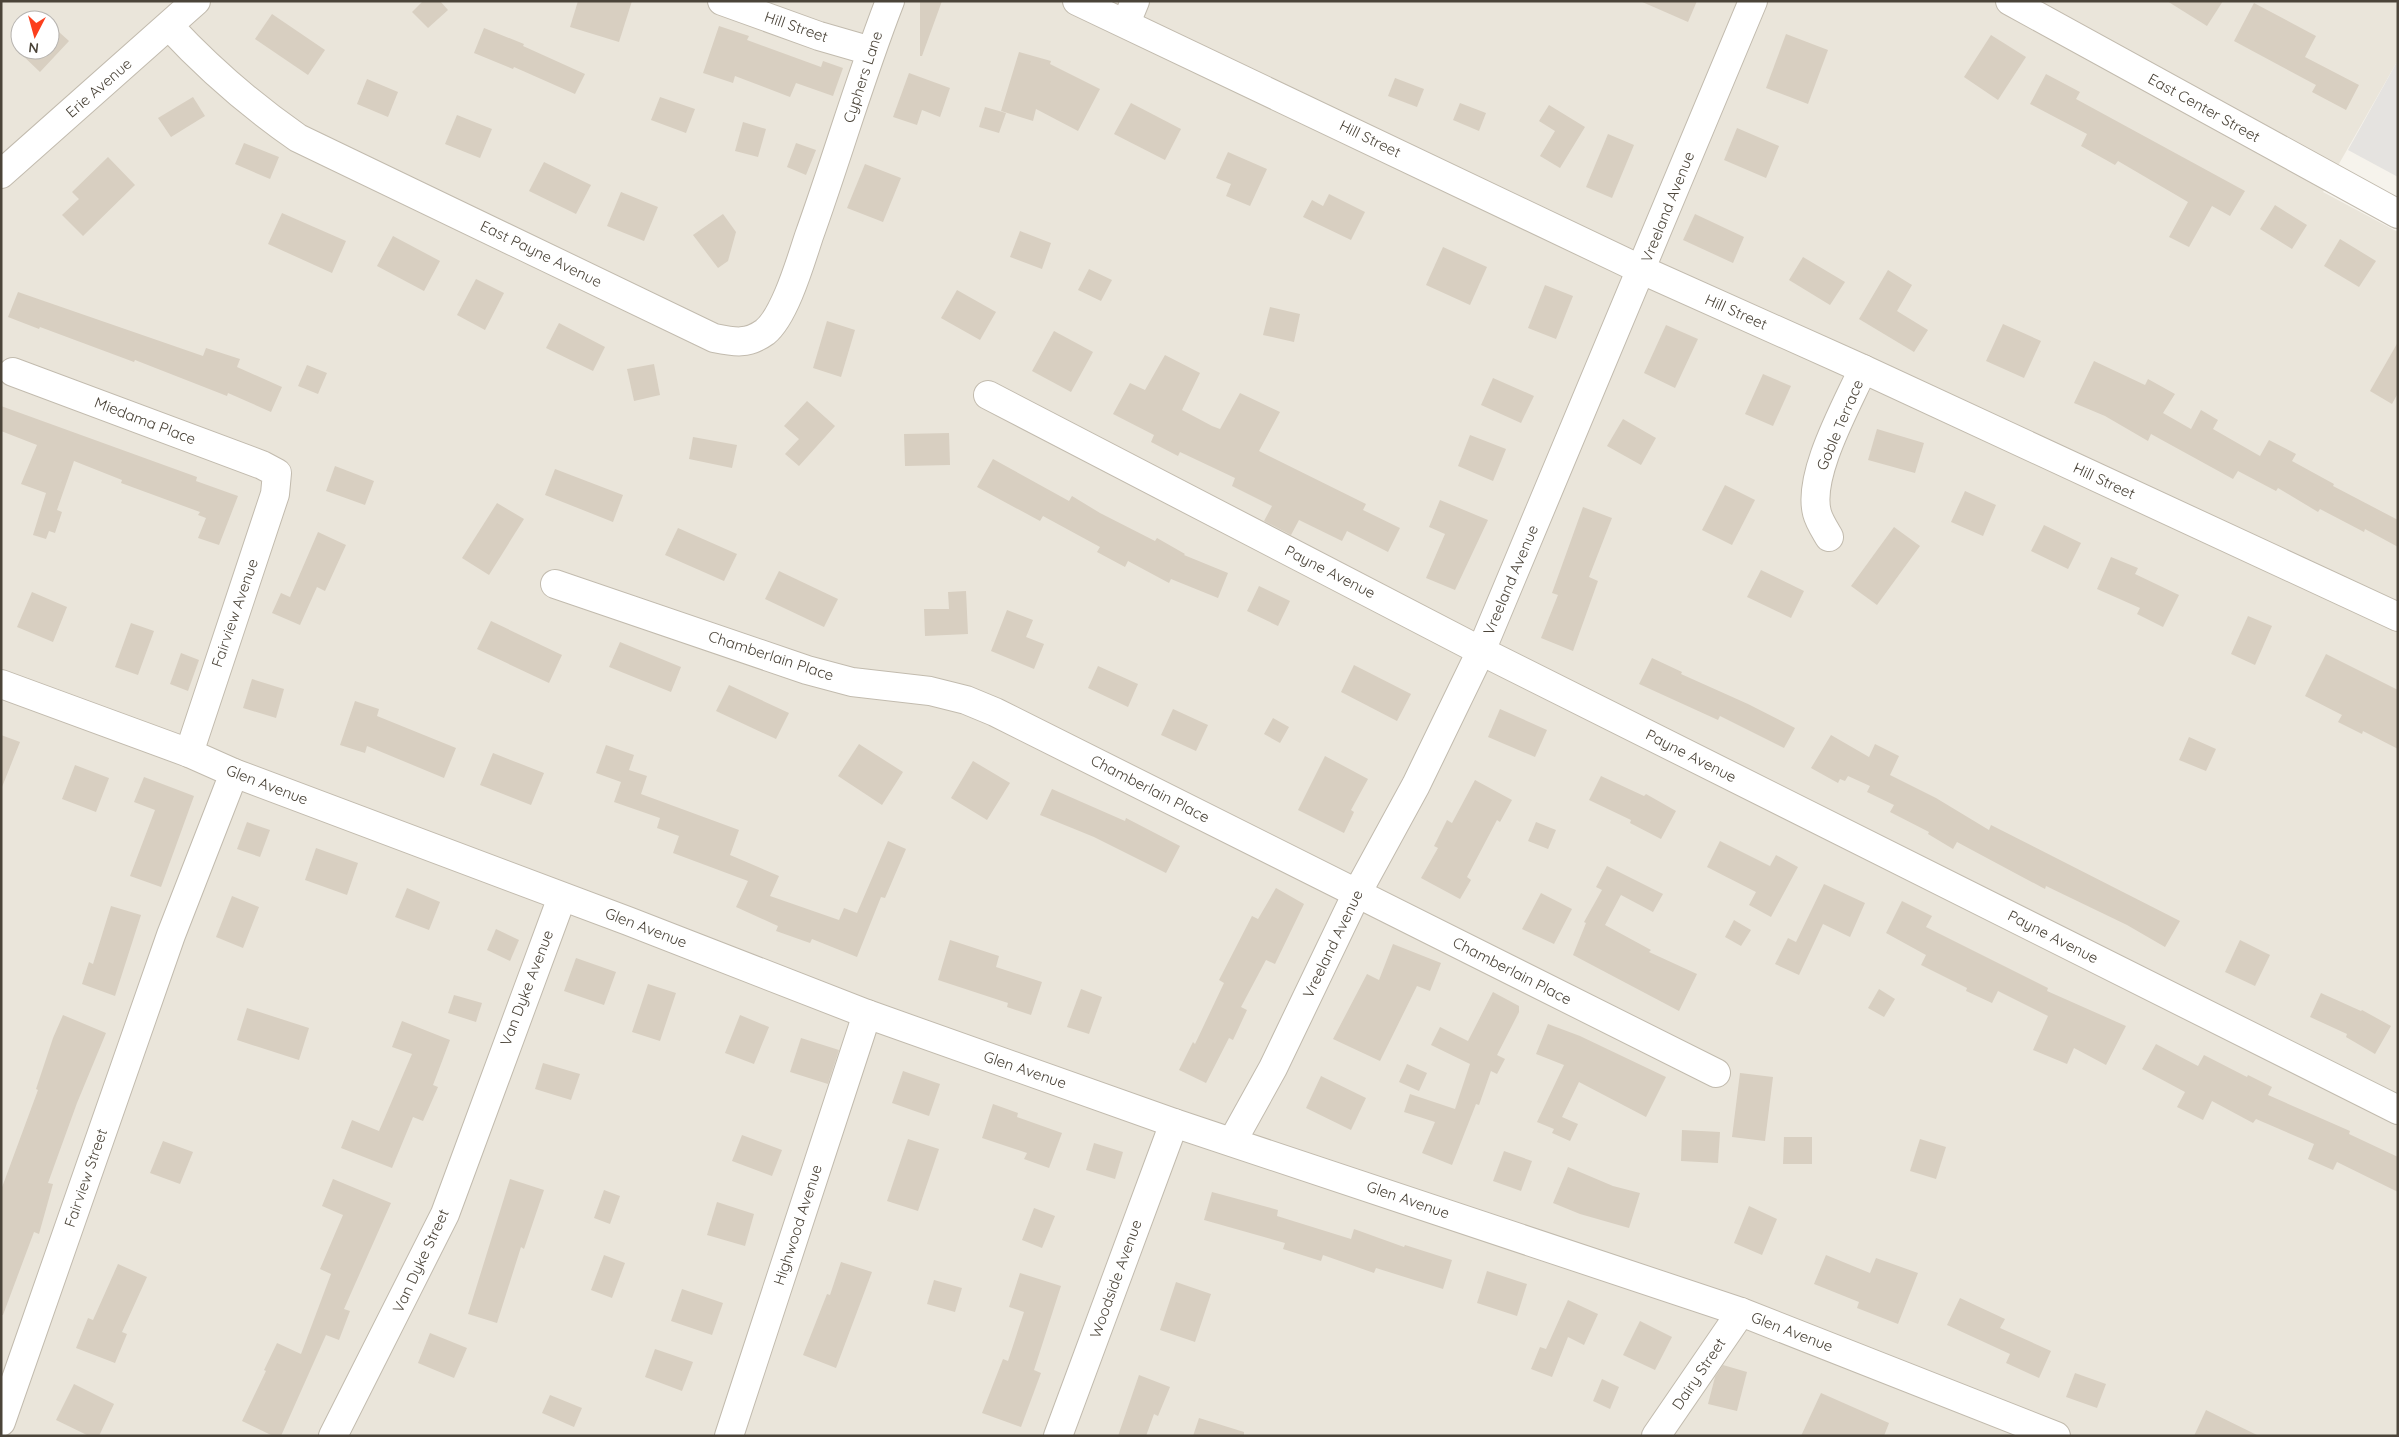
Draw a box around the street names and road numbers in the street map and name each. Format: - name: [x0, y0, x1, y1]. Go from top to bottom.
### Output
- street label: Hill Street: [762, 7, 830, 46]
- street label: Cyphers Lane: [839, 28, 886, 125]
- street label: Erie Avenue: [62, 54, 136, 121]
- street label: East Center Street: [2145, 69, 2264, 146]
- street label: Hill Street: [1336, 116, 1404, 162]
- street label: Vreeland Avenue: [1637, 149, 1698, 265]
- street label: East Payne Avenue: [477, 216, 605, 291]
- street label: Hill Street: [1702, 289, 1770, 334]
- street label: Goble Terrace: [1812, 376, 1867, 473]
- street label: Miedama Place: [92, 393, 198, 449]
- street label: Hill Street: [2070, 458, 2138, 503]
- street label: Vreeland Avenue: [1479, 522, 1542, 638]
- street label: Payne Avenue: [1282, 541, 1379, 602]
- street label: Fairview Avenue: [207, 556, 262, 669]
- street label: Chamberlain Place: [706, 626, 836, 685]
- street label: Payne Avenue: [1643, 725, 1740, 786]
- street label: Chamberlain Place: [1088, 750, 1213, 827]
- street label: Glen Avenue: [224, 760, 311, 809]
- street label: Vreeland Avenue: [1298, 887, 1367, 1001]
- street label: Glen Avenue: [603, 903, 690, 952]
- street label: Payne Avenue: [2005, 906, 2102, 967]
- street label: Van Dyke Avenue: [496, 927, 557, 1048]
- street label: Chamberlain Place: [1450, 932, 1575, 1009]
- street label: Glen Avenue: [981, 1047, 1069, 1093]
- street label: Fairview Street: [60, 1126, 111, 1230]
- street label: Highwood Avenue: [769, 1162, 826, 1288]
- street label: Glen Avenue: [1364, 1177, 1452, 1223]
- street label: Van Dyke Street: [388, 1206, 453, 1316]
- street label: Woodside Avenue: [1085, 1217, 1146, 1341]
- street label: Glen Avenue: [1749, 1307, 1836, 1356]
- street label: Dairy Street: [1668, 1334, 1730, 1413]

